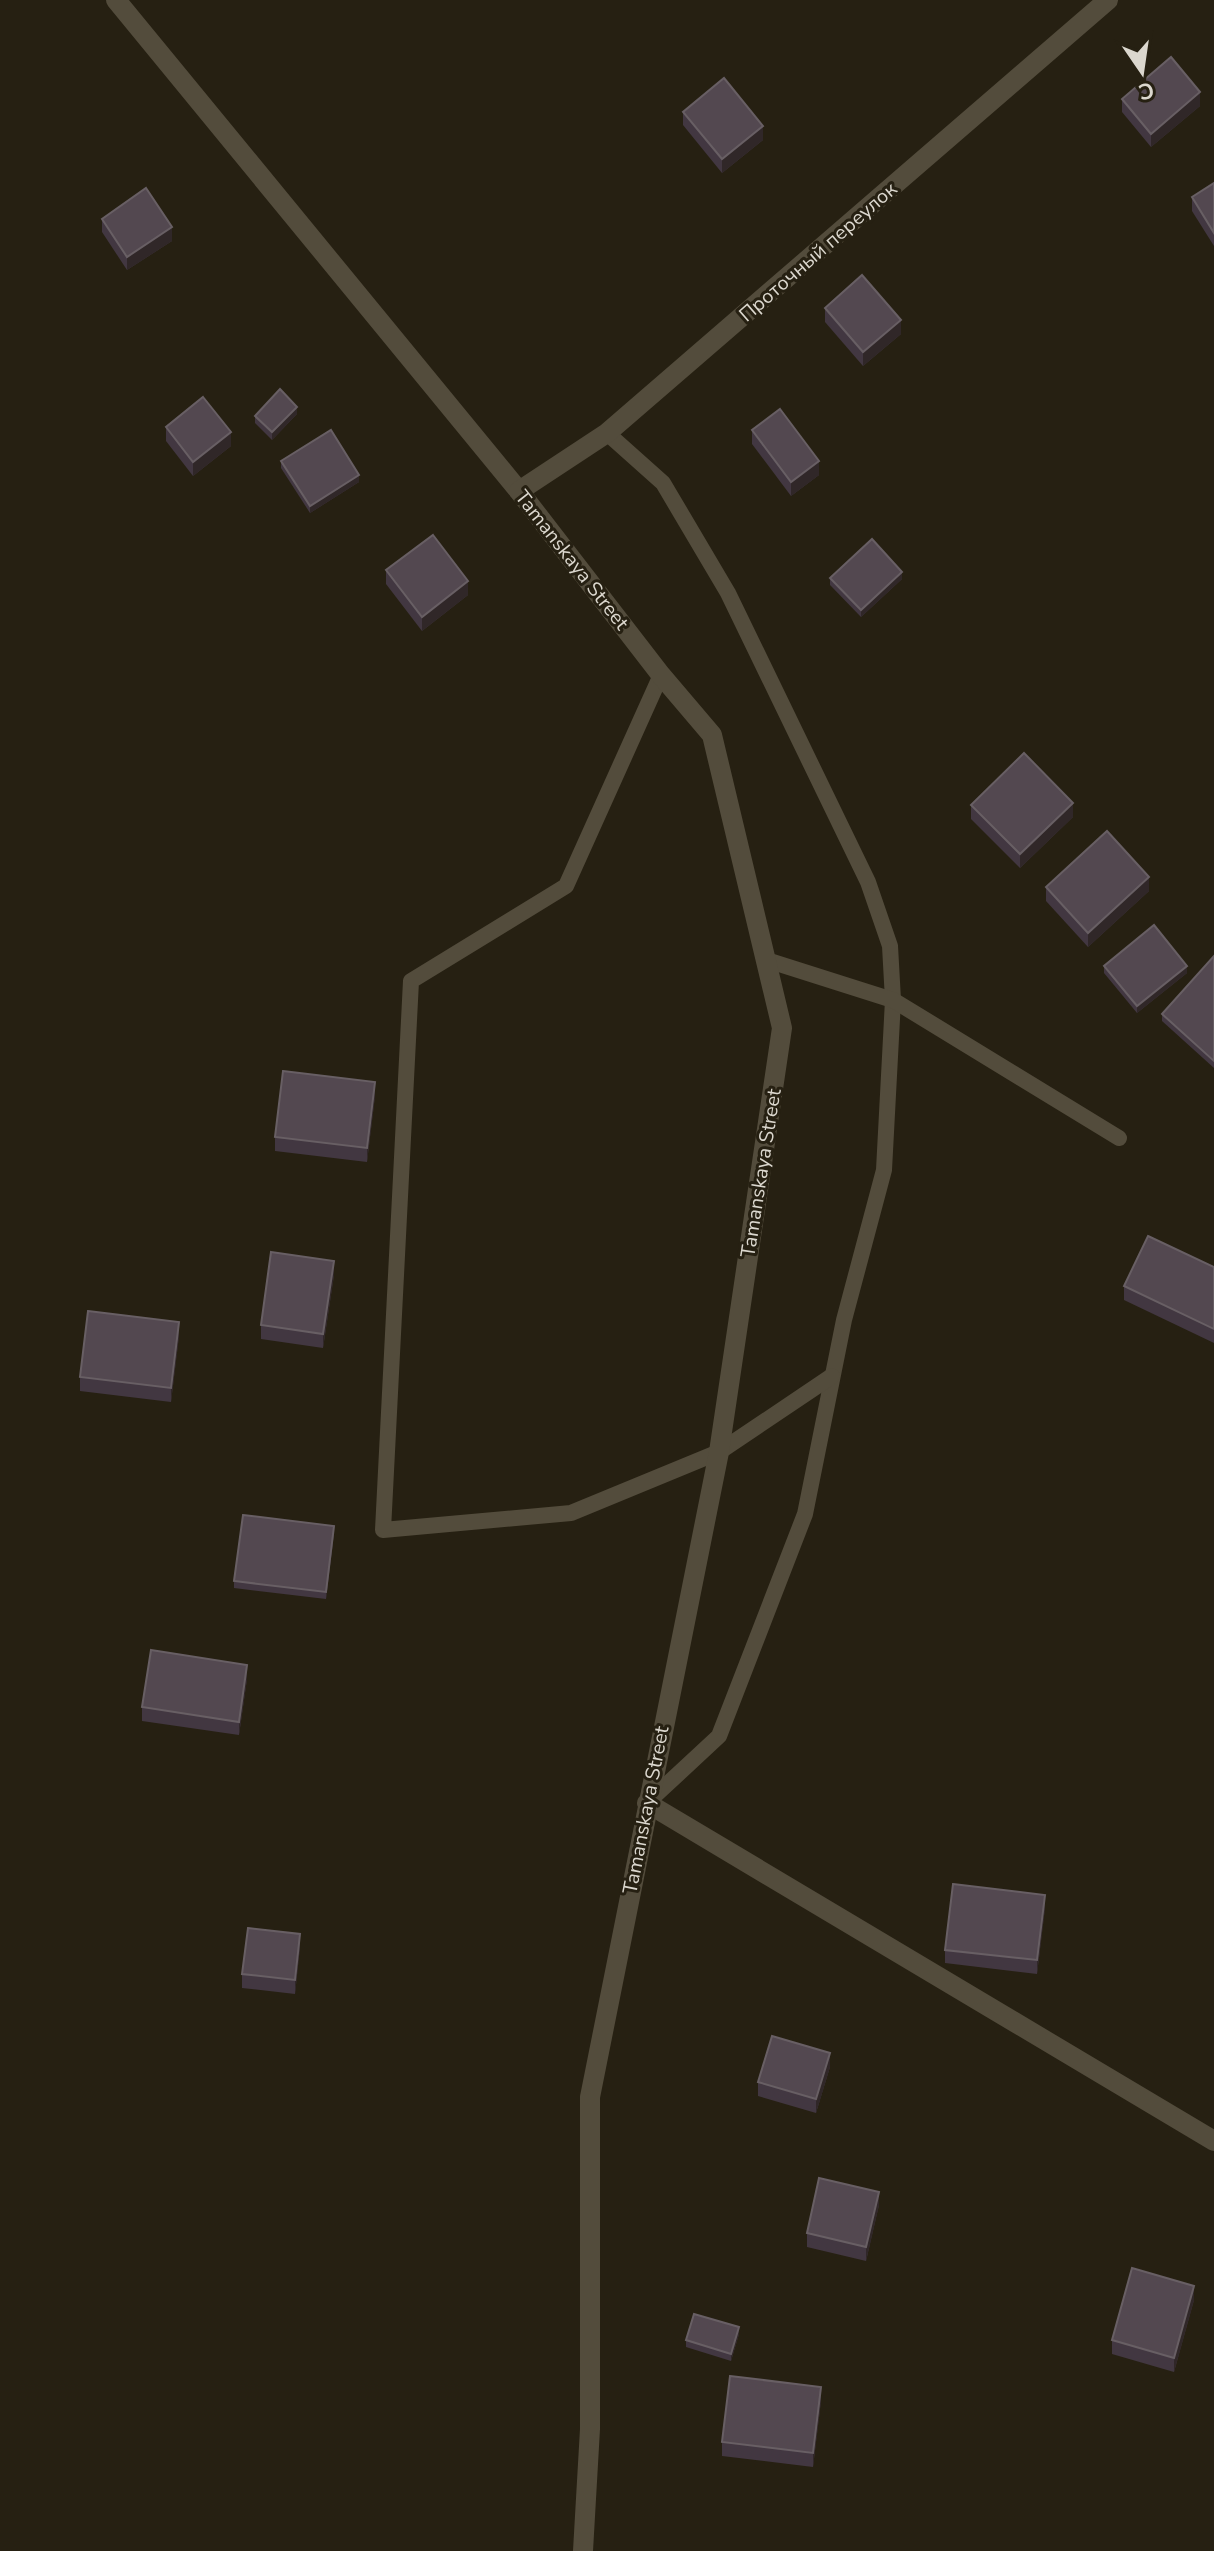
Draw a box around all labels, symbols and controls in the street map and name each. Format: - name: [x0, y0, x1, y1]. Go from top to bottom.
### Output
- north arrow: [1102, 32, 1182, 112]
- text: С: [1136, 74, 1157, 107]
- street label: Проточный переулок: [733, 176, 903, 328]
- street label: Tamanskaya Street: [509, 484, 636, 636]
- street label: Tamanskaya Street: [734, 1086, 788, 1259]
- street label: Tamanskaya Street: [616, 1723, 676, 1896]

